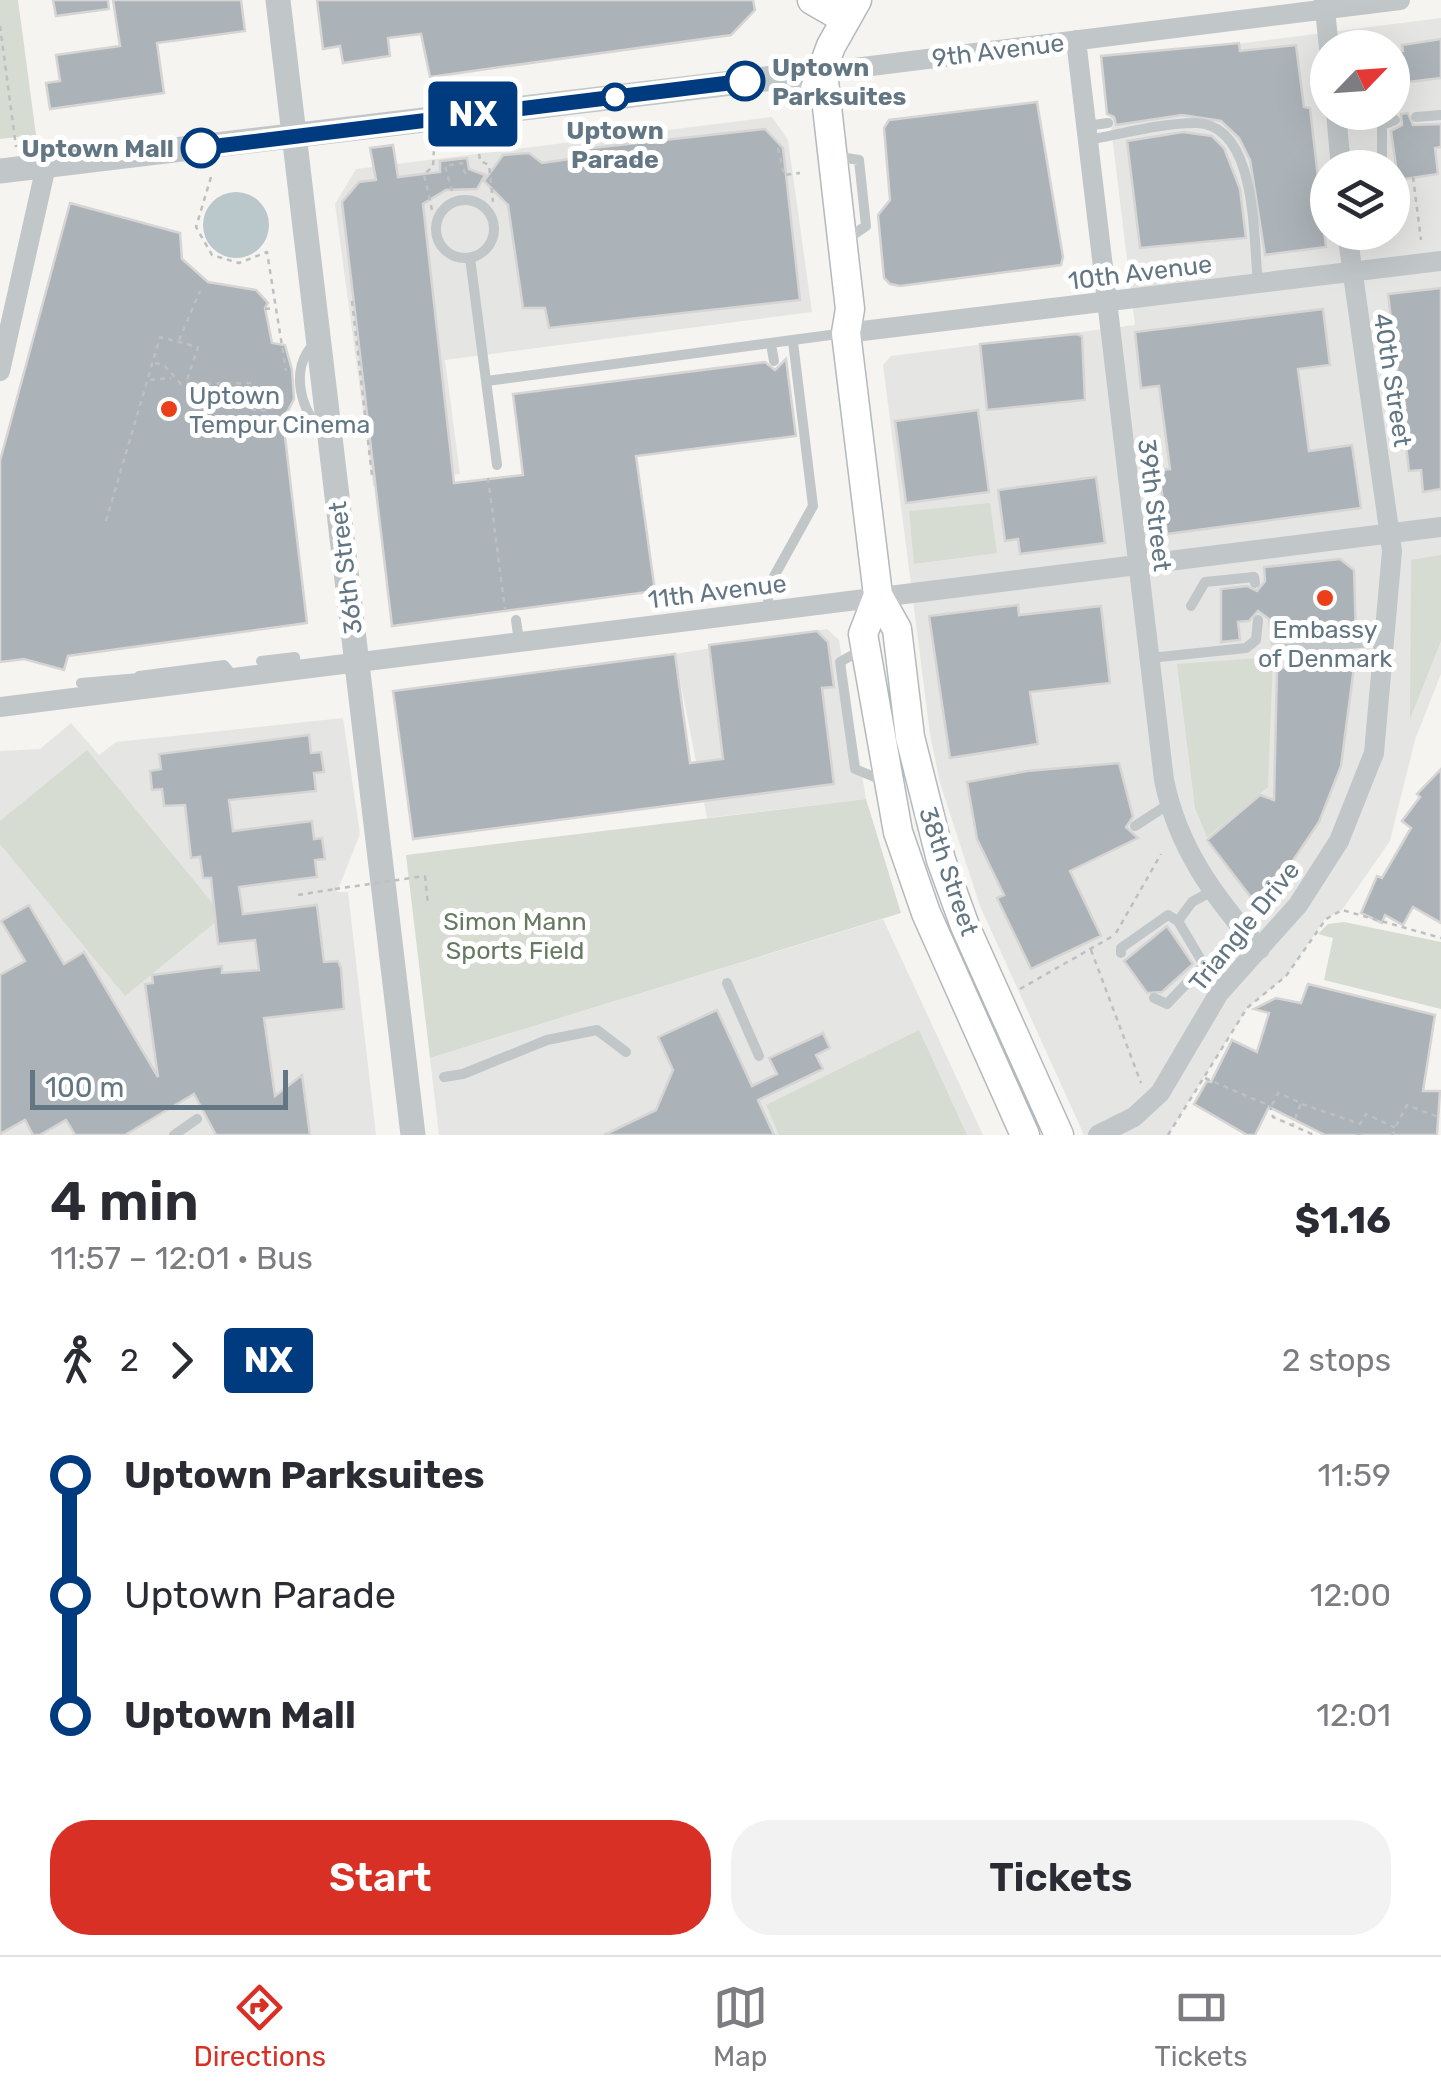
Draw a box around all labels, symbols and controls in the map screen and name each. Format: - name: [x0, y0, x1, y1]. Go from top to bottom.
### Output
- street label: 9th Avenue: [930, 28, 1066, 73]
- north arrow: [1310, 30, 1410, 130]
- map controls: [1310, 30, 1410, 250]
- place label: Uptown Parksuites: [772, 53, 907, 111]
- marker: Uptown Parksuites: [726, 62, 764, 100]
- line badge: NX: [428, 82, 518, 146]
- marker: Uptown Parade: [602, 84, 628, 110]
- text: NX: [448, 93, 498, 135]
- place label: Uptown Parade: [566, 116, 664, 174]
- marker: Uptown Mall: [182, 129, 220, 167]
- place label: Uptown Mall: [22, 134, 174, 163]
- button: layers: [1310, 150, 1410, 250]
- street label: 10th Avenue: [1067, 249, 1214, 296]
- street label: 40th Street: [1368, 311, 1417, 449]
- place label: Uptown Tempur Cinema: [189, 381, 370, 439]
- marker: Uptown Tempur Cinema: [158, 398, 180, 420]
- street label: 39th Street: [1132, 437, 1177, 573]
- street label: 36th Street: [323, 500, 368, 636]
- street label: 11th Avenue: [646, 569, 788, 614]
- marker: Embassy of Denmark: [1314, 587, 1336, 609]
- place label: Embassy of Denmark: [1258, 615, 1392, 673]
- street label: 38th Street: [913, 803, 984, 940]
- street label: Triangle Drive: [1183, 856, 1305, 997]
- park label: Simon Mann Sports Field: [443, 907, 587, 965]
- scale bar: [30, 1065, 288, 1110]
- text: 100 m: [45, 1071, 124, 1104]
- text: 4 min: [50, 1169, 199, 1234]
- text: $1.16: [1295, 1197, 1391, 1243]
- text: 11:57 – 12:01 · Bus: [50, 1239, 313, 1277]
- icon: walk: [50, 1333, 105, 1388]
- icon: forward: [154, 1333, 209, 1388]
- text: NX: [244, 1339, 293, 1381]
- text: 2: [120, 1341, 139, 1379]
- text: 2 stops: [1282, 1341, 1391, 1379]
- text: Uptown Parksuites: [124, 1452, 485, 1498]
- text: 11:59: [1317, 1456, 1391, 1494]
- text: Uptown Parade: [124, 1572, 396, 1618]
- text: 12:00: [1310, 1576, 1391, 1614]
- text: Uptown Mall: [124, 1692, 356, 1738]
- text: 12:01: [1316, 1696, 1391, 1734]
- button: Start: [50, 1820, 711, 1935]
- button: Tickets: [731, 1820, 1391, 1935]
- tab: Directions: [193, 1980, 326, 2073]
- tab: Map: [713, 1980, 768, 2073]
- tab: Tickets: [1155, 1980, 1248, 2073]

